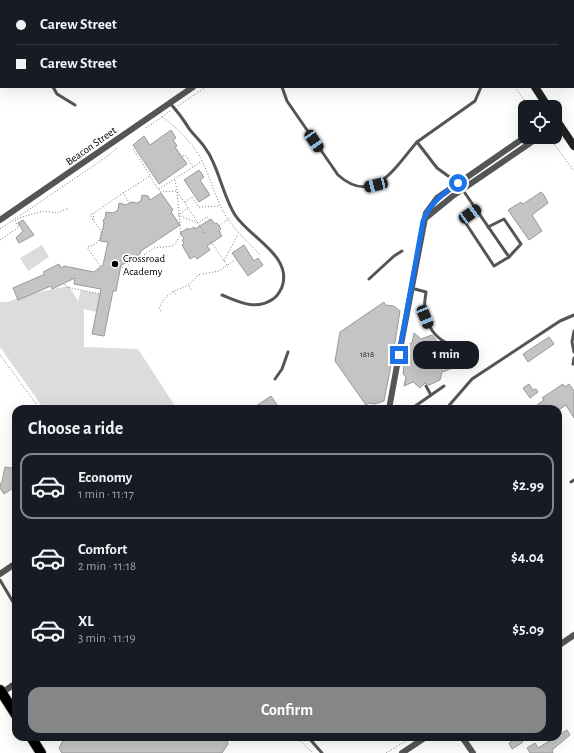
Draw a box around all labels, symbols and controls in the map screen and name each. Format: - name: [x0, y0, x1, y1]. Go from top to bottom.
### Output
- text: Carew Street: [40, 17, 117, 32]
- text: Carew Street: [40, 56, 117, 71]
- map controls: [518, 100, 562, 144]
- button: locate: [518, 100, 562, 144]
- street label: Beacon Street: [64, 124, 119, 167]
- car: [302, 128, 326, 154]
- route start: [449, 174, 467, 192]
- car: [363, 176, 389, 194]
- car: [457, 202, 483, 226]
- place label: Crossroad Academy: [123, 253, 166, 277]
- marker: Crossroad Academy: [110, 259, 120, 269]
- car: [415, 304, 435, 330]
- callout: 1 min: [413, 341, 479, 369]
- route end: [390, 346, 408, 364]
- text: 1 min: [432, 348, 460, 361]
- house number: 1818: [360, 350, 374, 359]
- text: Choose a ride: [28, 420, 123, 438]
- icon: car: [30, 468, 66, 504]
- text: Economy: [78, 470, 132, 485]
- text: $2.99: [512, 478, 544, 493]
- text: 1 min · 11:17: [78, 488, 134, 501]
- icon: car: [30, 540, 66, 576]
- text: Comfort: [78, 542, 127, 557]
- text: $4.04: [511, 550, 544, 565]
- text: 2 min · 11:18: [78, 560, 136, 573]
- icon: car: [30, 612, 66, 648]
- text: XL: [78, 614, 94, 629]
- text: $5.09: [512, 622, 544, 637]
- text: 3 min · 11:19: [78, 632, 136, 645]
- button: Confirm: [28, 687, 546, 733]

